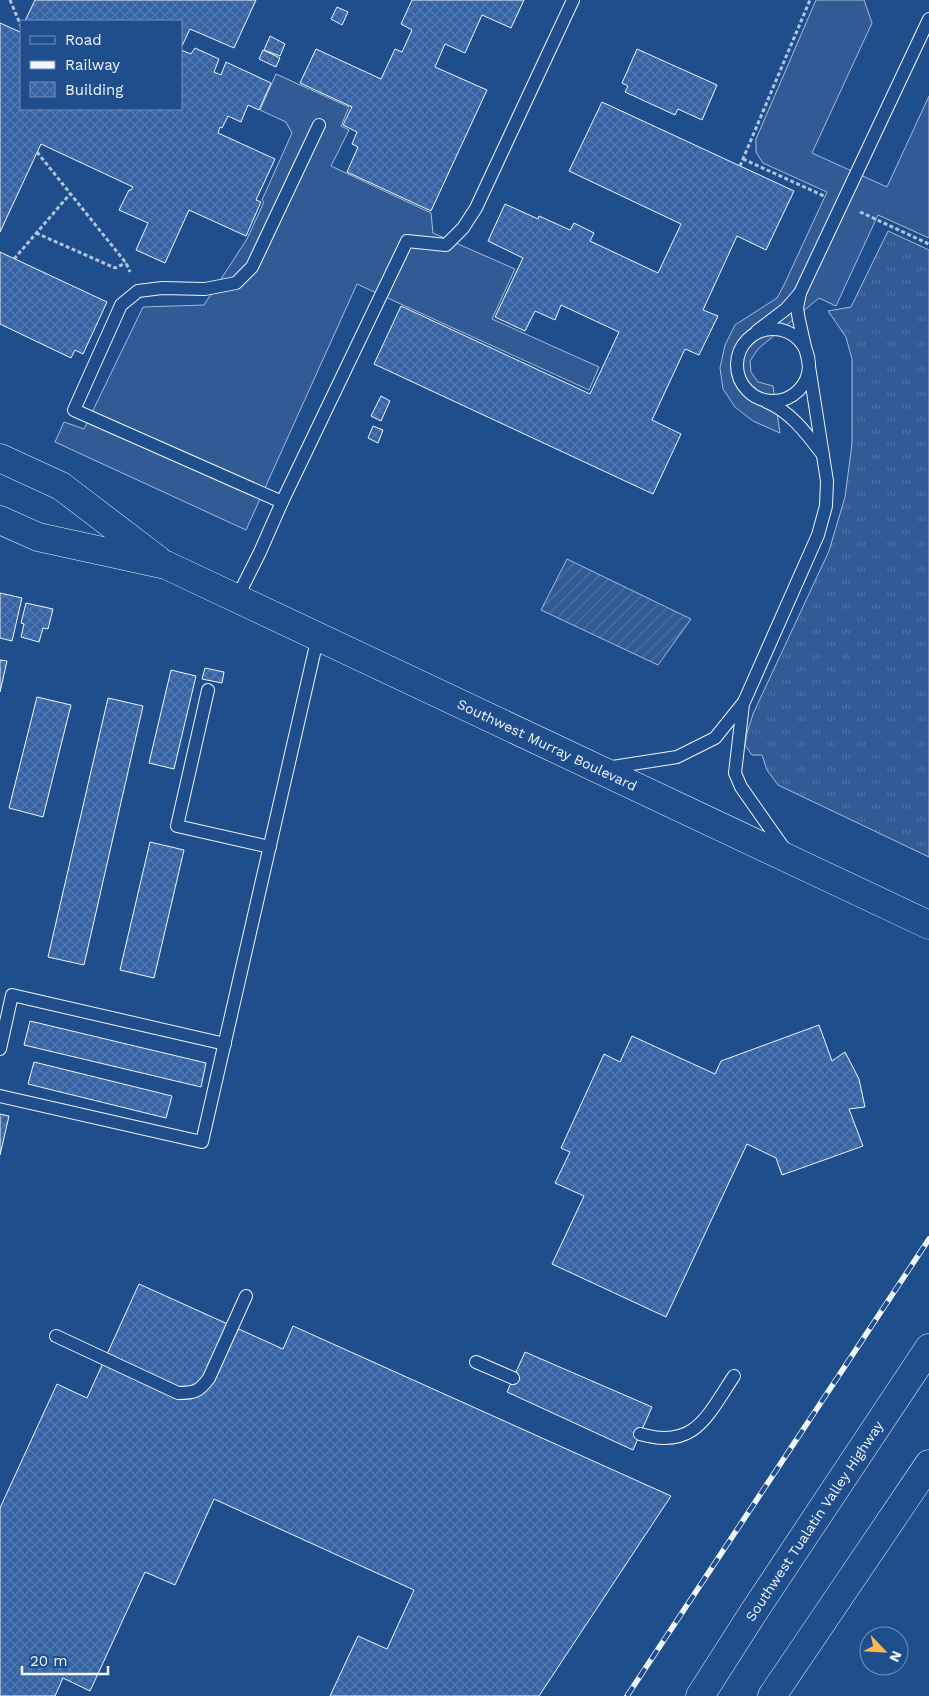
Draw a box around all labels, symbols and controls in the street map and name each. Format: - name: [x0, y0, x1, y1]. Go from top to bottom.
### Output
- legend: [20, 20, 182, 110]
- text: Road: [65, 31, 102, 49]
- text: Railway: [65, 56, 120, 74]
- text: Building: [65, 81, 123, 99]
- street label: Southwest Murray Boulevard: [455, 696, 639, 794]
- street label: Southwest Tualatin Valley Highway: [742, 1417, 887, 1624]
- north arrow: [859, 1626, 909, 1676]
- scale bar: [22, 1644, 109, 1676]
- text: N: [886, 1648, 905, 1665]
- text: 20 m: [30, 1652, 68, 1670]

